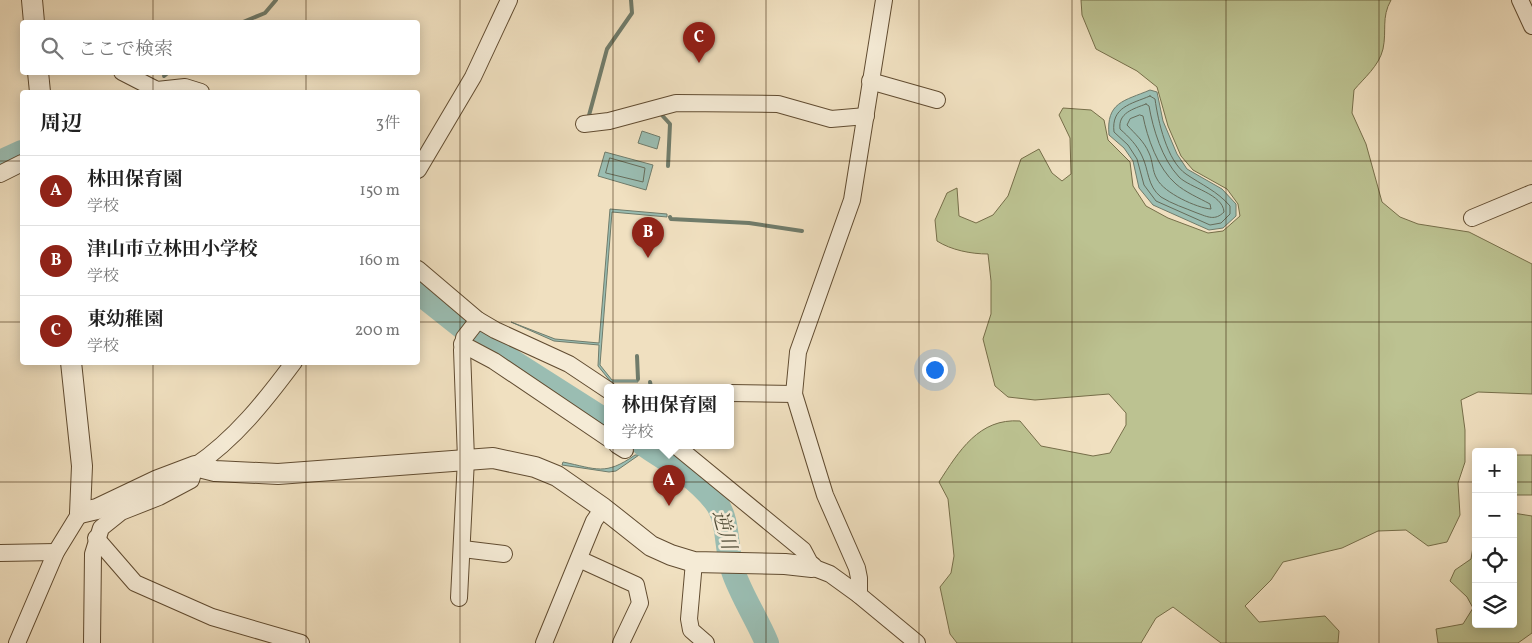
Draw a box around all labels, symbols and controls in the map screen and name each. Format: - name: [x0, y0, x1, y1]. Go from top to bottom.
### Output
- search box: [20, 20, 420, 75]
- pin: C: [683, 22, 715, 63]
- icon: search: [38, 34, 66, 62]
- text: ここで検索: [78, 37, 173, 63]
- text: 周辺: [40, 110, 82, 139]
- text: 3件: [376, 113, 400, 135]
- text: 林田保育園: [87, 167, 182, 193]
- text: A: [50, 180, 62, 202]
- text: 150 m: [359, 180, 400, 202]
- text: 学校: [87, 196, 119, 218]
- pin: B: [632, 217, 664, 258]
- text: 津山市立林田小学校: [87, 237, 258, 263]
- text: B: [51, 250, 61, 272]
- text: 160 m: [359, 250, 400, 272]
- text: 学校: [87, 266, 119, 288]
- text: 東幼稚園: [87, 307, 163, 333]
- text: C: [51, 320, 61, 342]
- text: 200 m: [355, 320, 400, 342]
- text: 学校: [87, 336, 119, 358]
- your location: [922, 357, 948, 383]
- popup: [604, 384, 734, 449]
- text: 林田保育園: [621, 393, 717, 419]
- text: 学校: [621, 422, 654, 444]
- map controls: [1472, 448, 1517, 628]
- button: +: [1472, 448, 1517, 493]
- pin: A: [653, 465, 685, 506]
- button: −: [1472, 493, 1517, 538]
- water label: 逆川: [704, 507, 742, 555]
- button: locate: [1472, 538, 1517, 583]
- button: layers: [1472, 583, 1517, 628]

